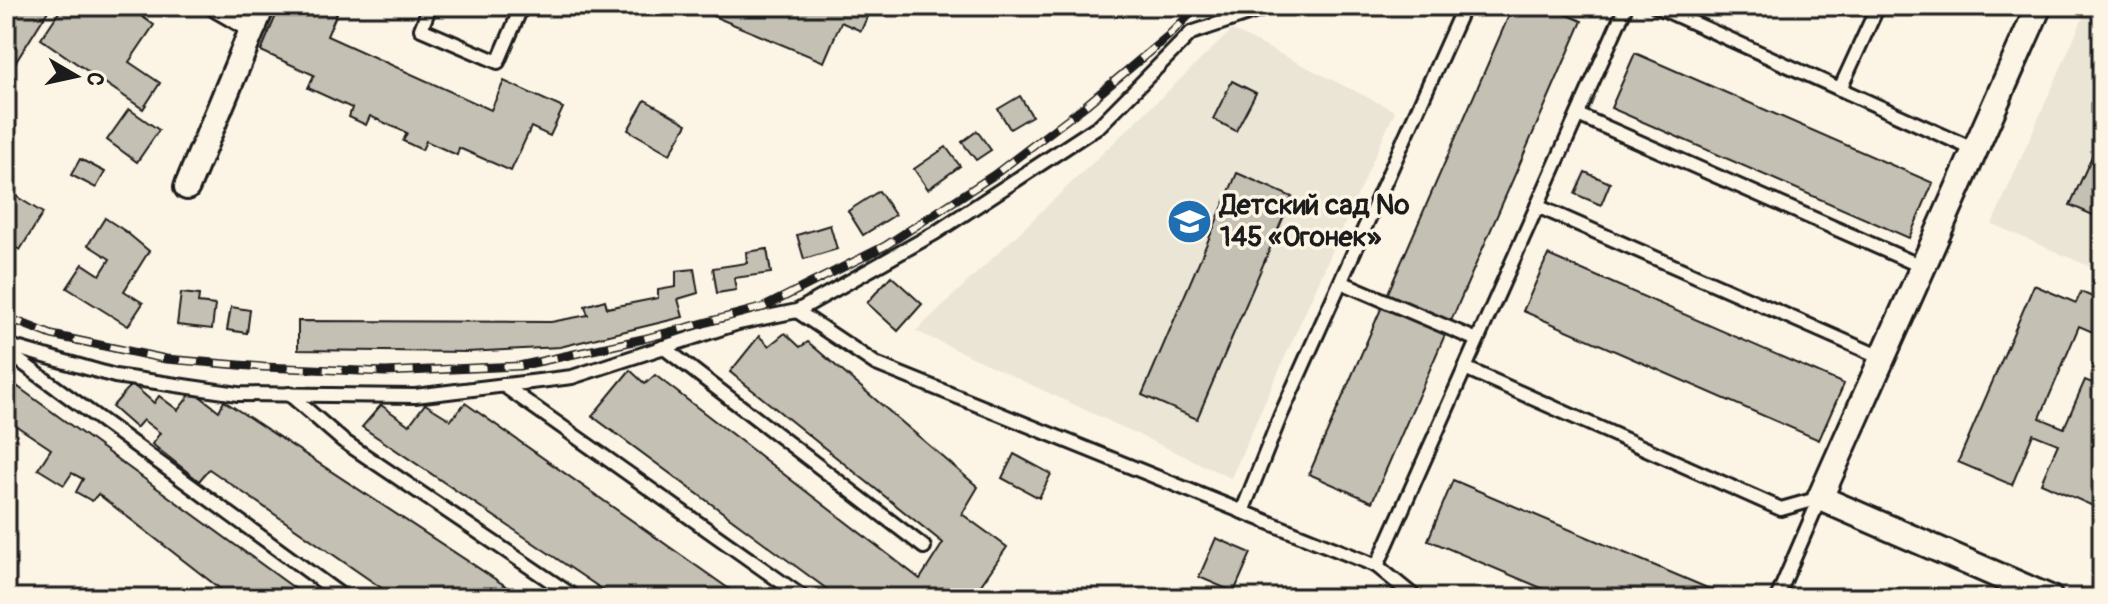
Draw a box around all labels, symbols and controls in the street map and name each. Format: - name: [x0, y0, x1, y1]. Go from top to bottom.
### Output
- north arrow: [36, 36, 116, 116]
- text: С: [80, 70, 110, 88]
- place label: Детский сад № 145 «Огонек»: [1218, 188, 1409, 255]
- school or university icon: Детский сад № 145 «Огонек»: [1165, 197, 1213, 245]

